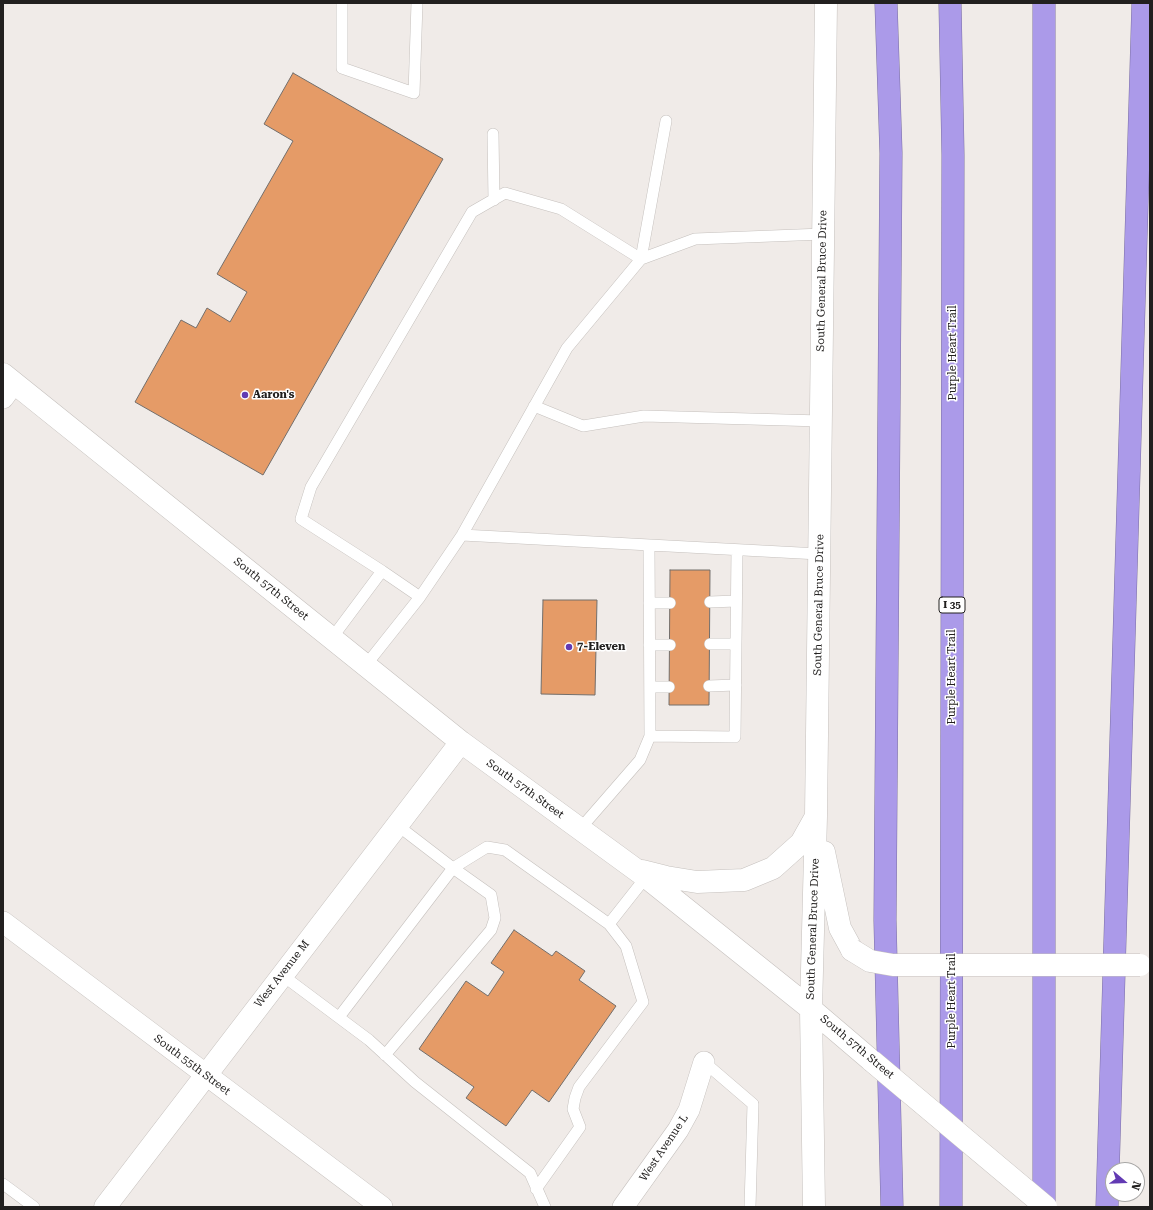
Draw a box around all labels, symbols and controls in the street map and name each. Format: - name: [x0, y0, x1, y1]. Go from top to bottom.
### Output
- street label: South General Bruce Drive: [814, 210, 830, 352]
- street label: Purple Heart Trail: [946, 305, 960, 401]
- place label: Aaron's: [253, 388, 294, 402]
- marker: Aaron's: [240, 390, 250, 400]
- street label: South General Bruce Drive: [811, 534, 827, 676]
- street label: South 57th Street: [231, 555, 311, 623]
- road number: I 35: [939, 597, 965, 613]
- street label: Purple Heart Trail: [945, 629, 959, 725]
- place label: 7-Eleven: [577, 640, 625, 654]
- marker: 7-Eleven: [564, 642, 574, 652]
- street label: South 57th Street: [484, 756, 566, 822]
- street label: South General Bruce Drive: [804, 858, 822, 1000]
- street label: West Avenue M: [252, 938, 312, 1010]
- street label: Purple Heart Trail: [945, 953, 959, 1049]
- street label: South 57th Street: [817, 1012, 897, 1082]
- street label: South 55th Street: [151, 1032, 233, 1098]
- street label: West Avenue L: [637, 1112, 691, 1184]
- north arrow: [1105, 1162, 1145, 1202]
- text: N: [1128, 1180, 1143, 1192]

